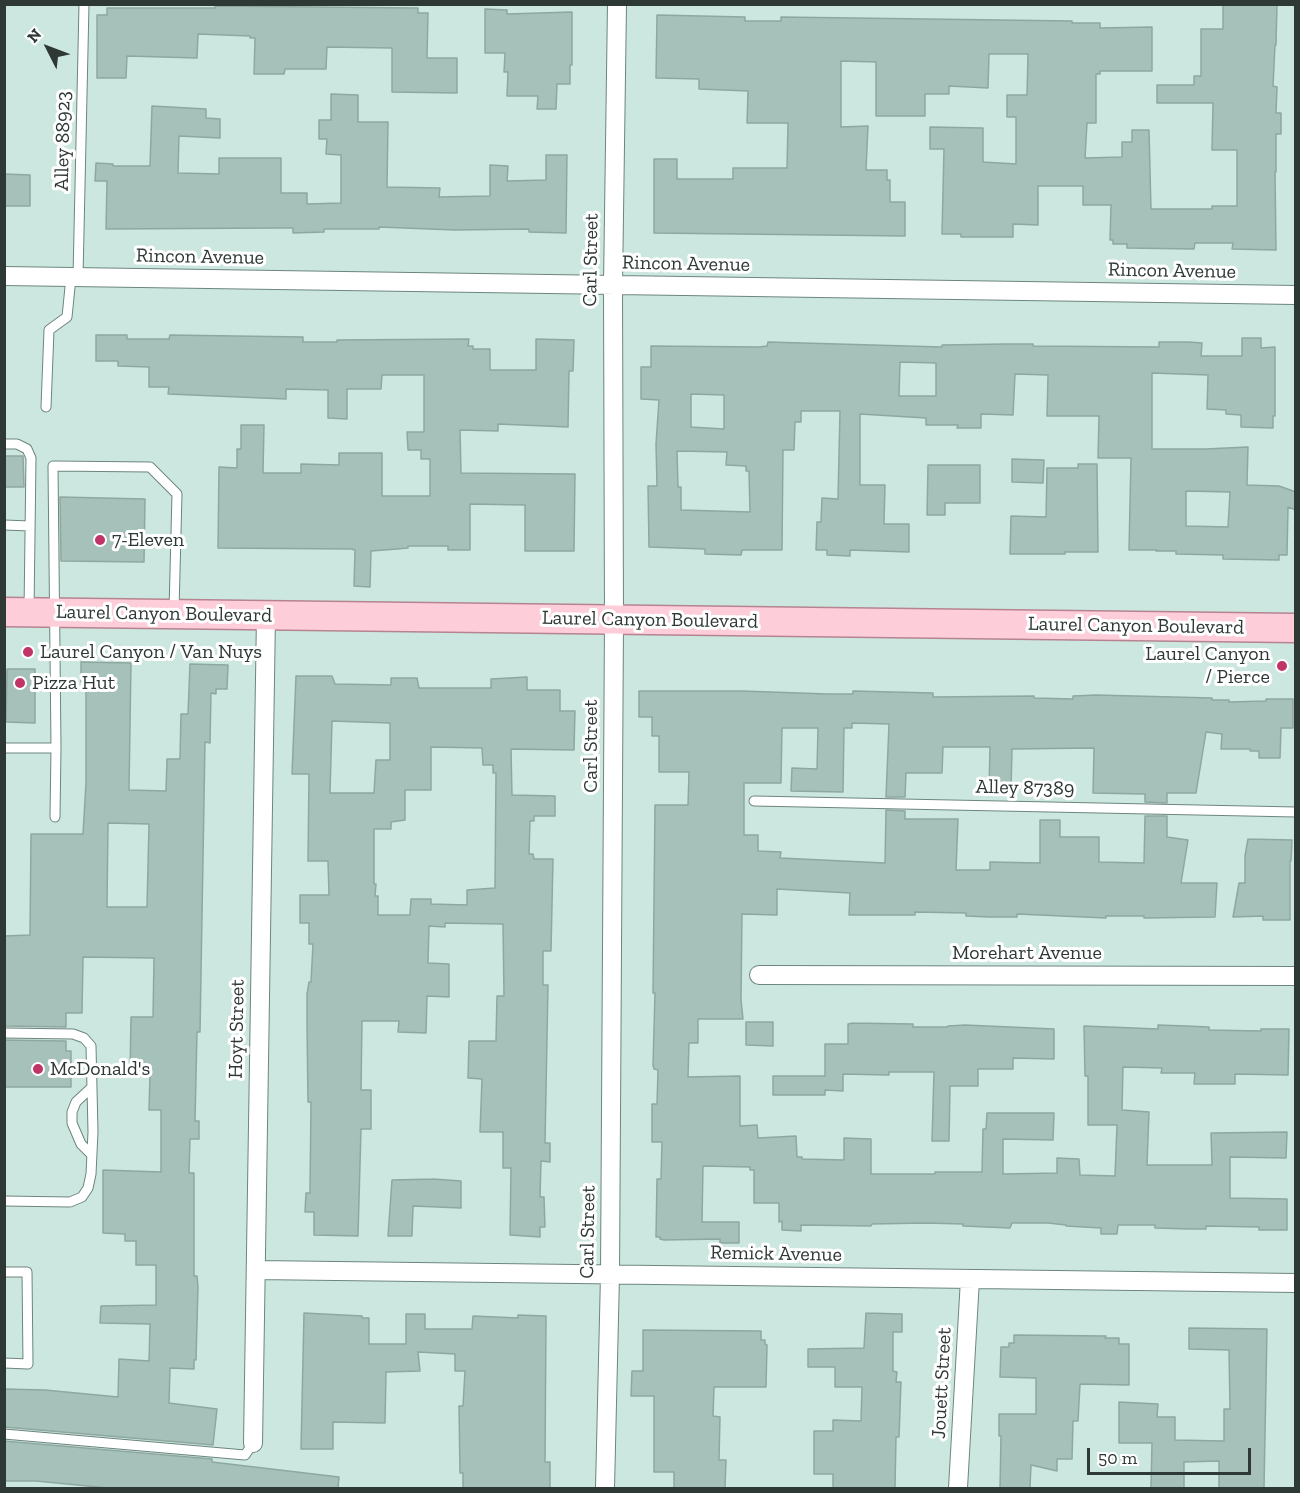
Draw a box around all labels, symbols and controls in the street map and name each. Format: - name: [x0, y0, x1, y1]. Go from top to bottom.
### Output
- north arrow: [18, 18, 78, 78]
- text: N: [23, 25, 45, 47]
- street label: Alley 88923: [50, 91, 76, 191]
- street label: Carl Street: [578, 213, 604, 307]
- street label: Rincon Avenue: [136, 244, 264, 270]
- street label: Rincon Avenue: [622, 251, 750, 277]
- street label: Rincon Avenue: [1108, 258, 1236, 284]
- place label: 7-Eleven: [112, 528, 184, 552]
- marker: 7-Eleven: [93, 533, 107, 547]
- street label: Laurel Canyon Boulevard: [56, 600, 272, 628]
- street label: Laurel Canyon Boulevard: [542, 606, 758, 634]
- street label: Laurel Canyon Boulevard: [1028, 612, 1244, 640]
- place label: Laurel Canyon / Van Nuys: [40, 640, 262, 664]
- place label: Laurel Canyon / Pierce: [1145, 642, 1270, 689]
- marker: Laurel Canyon / Van Nuys: [21, 645, 35, 659]
- marker: Laurel Canyon / Pierce: [1275, 659, 1289, 673]
- place label: Pizza Hut: [32, 671, 115, 695]
- marker: Pizza Hut: [13, 676, 27, 690]
- street label: Carl Street: [579, 699, 603, 793]
- street label: Alley 87389: [975, 775, 1075, 801]
- street label: Morehart Avenue: [952, 941, 1102, 965]
- street label: Hoyt Street: [224, 979, 250, 1079]
- place label: McDonald's: [50, 1057, 150, 1081]
- marker: McDonald's: [31, 1062, 45, 1076]
- street label: Carl Street: [575, 1185, 601, 1279]
- street label: Remick Avenue: [710, 1241, 842, 1267]
- street label: Jouett Street: [927, 1327, 957, 1439]
- scale bar: [1090, 1436, 1254, 1474]
- text: 50 m: [1098, 1447, 1137, 1469]

